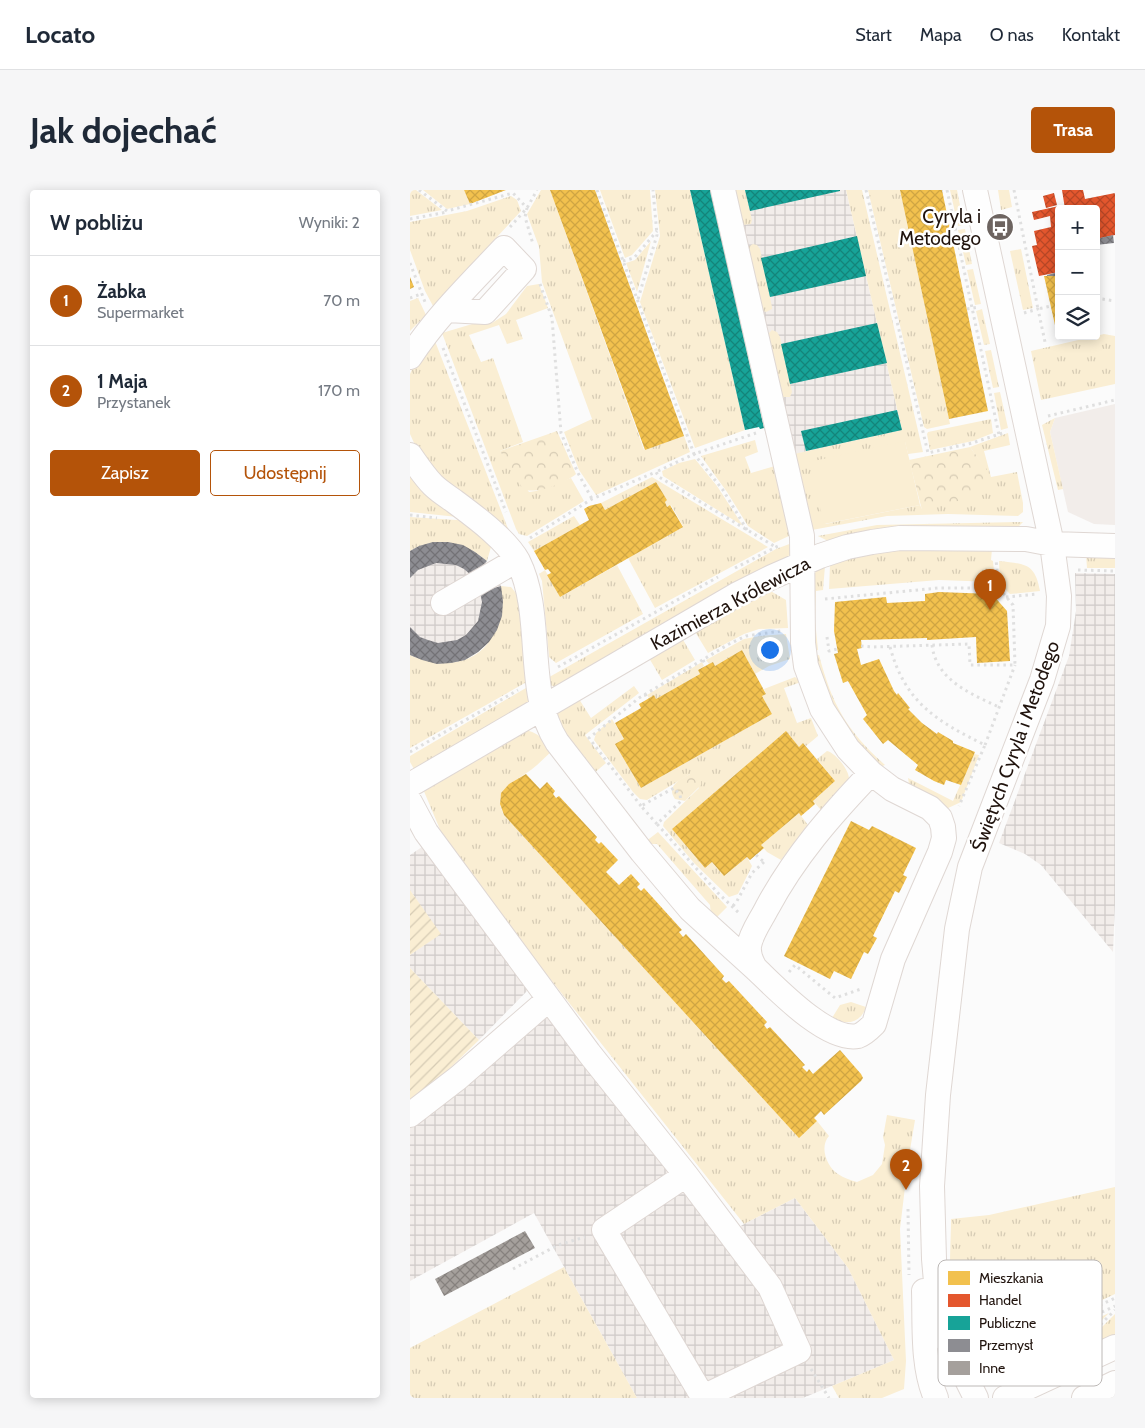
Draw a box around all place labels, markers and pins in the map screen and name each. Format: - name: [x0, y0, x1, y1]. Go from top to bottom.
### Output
- place label: Cyryla i Metodego: [899, 205, 981, 250]
- bus stop icon: Cyryla i Metodego: [985, 212, 1015, 242]
- pin: 1: [974, 569, 1006, 610]
- pin: 2: [890, 1149, 922, 1190]

